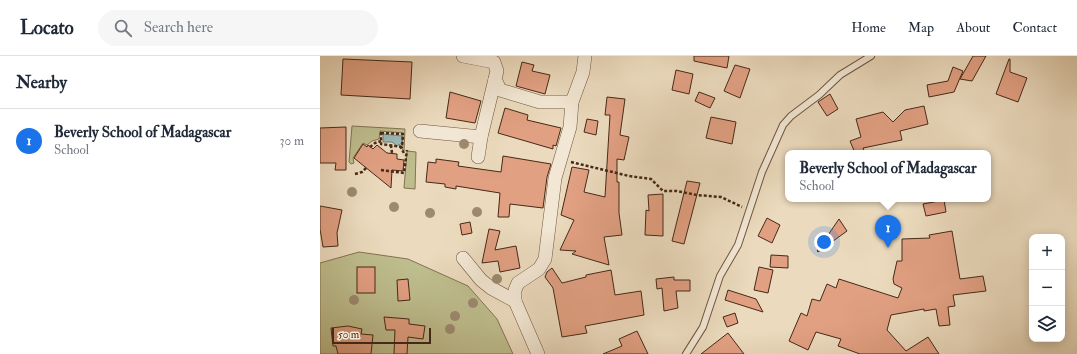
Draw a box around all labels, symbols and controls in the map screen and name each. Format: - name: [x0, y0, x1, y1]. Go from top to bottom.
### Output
- search box: [98, 10, 378, 46]
- text: Locato: [20, 16, 74, 40]
- icon: search: [112, 17, 134, 39]
- text: Search here: [144, 18, 213, 37]
- text: Home: [851, 19, 886, 36]
- text: Map: [908, 19, 934, 36]
- text: About: [956, 19, 990, 36]
- text: Contact: [1012, 19, 1057, 36]
- text: Nearby: [16, 72, 67, 93]
- text: Beverly School of Madagascar: [54, 123, 231, 142]
- text: 1: [27, 133, 31, 149]
- text: 30 m: [280, 133, 304, 149]
- text: School: [54, 142, 89, 158]
- popup: [785, 150, 991, 202]
- text: Beverly School of Madagascar: [799, 159, 977, 178]
- text: School: [799, 178, 834, 194]
- pin: 1: [875, 215, 901, 248]
- your location: [814, 232, 834, 252]
- map controls: [1029, 234, 1065, 342]
- button: +: [1029, 234, 1065, 270]
- button: −: [1029, 270, 1065, 306]
- button: layers: [1029, 306, 1065, 342]
- scale bar: [332, 326, 431, 345]
- text: 50 m: [338, 328, 359, 341]

